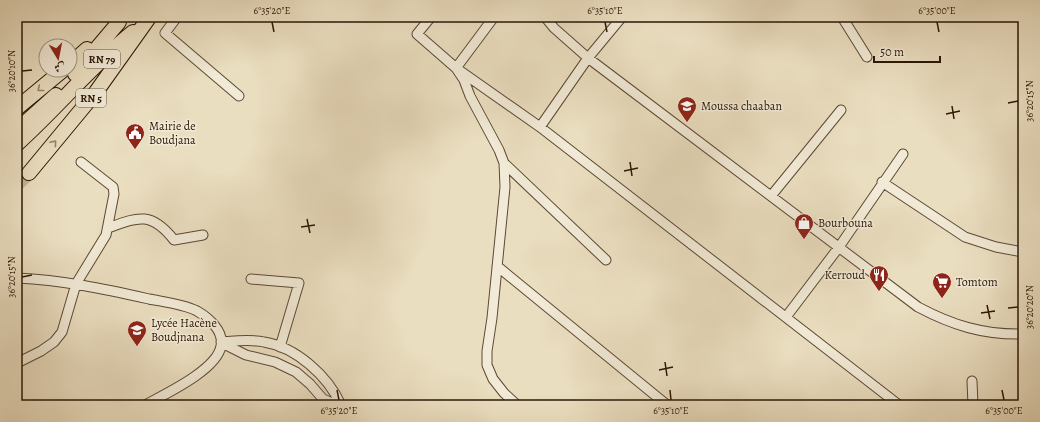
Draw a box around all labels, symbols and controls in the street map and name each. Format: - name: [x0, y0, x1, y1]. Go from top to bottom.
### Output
- text: 6°35'20"E: [254, 4, 290, 17]
- text: 6°35'10"E: [587, 4, 623, 17]
- text: 6°35'00"E: [918, 4, 956, 17]
- north arrow: [38, 38, 78, 78]
- scale bar: [874, 38, 940, 64]
- text: 50 m: [880, 44, 904, 60]
- text: 36°20'10"N: [5, 50, 18, 92]
- road number: RN 79: [84, 50, 120, 68]
- text: ش: [53, 59, 66, 76]
- text: 36°20'15"N: [1023, 80, 1036, 122]
- one-way arrow: [38, 84, 45, 91]
- road number: RN 5: [76, 89, 106, 107]
- school or university icon: Moussa chaaban: [676, 95, 698, 123]
- place label: Moussa chaaban: [701, 98, 782, 114]
- place label: Mairie de Boudjana: [149, 118, 196, 148]
- public building icon: Mairie de Boudjana: [124, 122, 146, 150]
- one-way arrow: [50, 140, 57, 147]
- shop icon: Bourbouna: [793, 212, 815, 240]
- place label: Bourbouna: [818, 215, 873, 231]
- text: 36°20'15"N: [5, 256, 18, 298]
- restaurant icon: Kerroud: [868, 264, 890, 292]
- place label: Kerroud: [824, 267, 866, 283]
- supermarket icon: Tomtom: [931, 271, 953, 299]
- place label: Tomtom: [956, 274, 998, 290]
- text: 36°20'20"N: [1023, 285, 1036, 329]
- place label: Lycée Hacène Boudjnana: [151, 315, 217, 345]
- school or university icon: Lycée Hacène Boudjnana: [126, 319, 148, 347]
- text: 6°35'20"E: [321, 404, 357, 417]
- text: 6°35'10"E: [653, 404, 689, 417]
- text: 6°35'00"E: [985, 404, 1023, 417]

